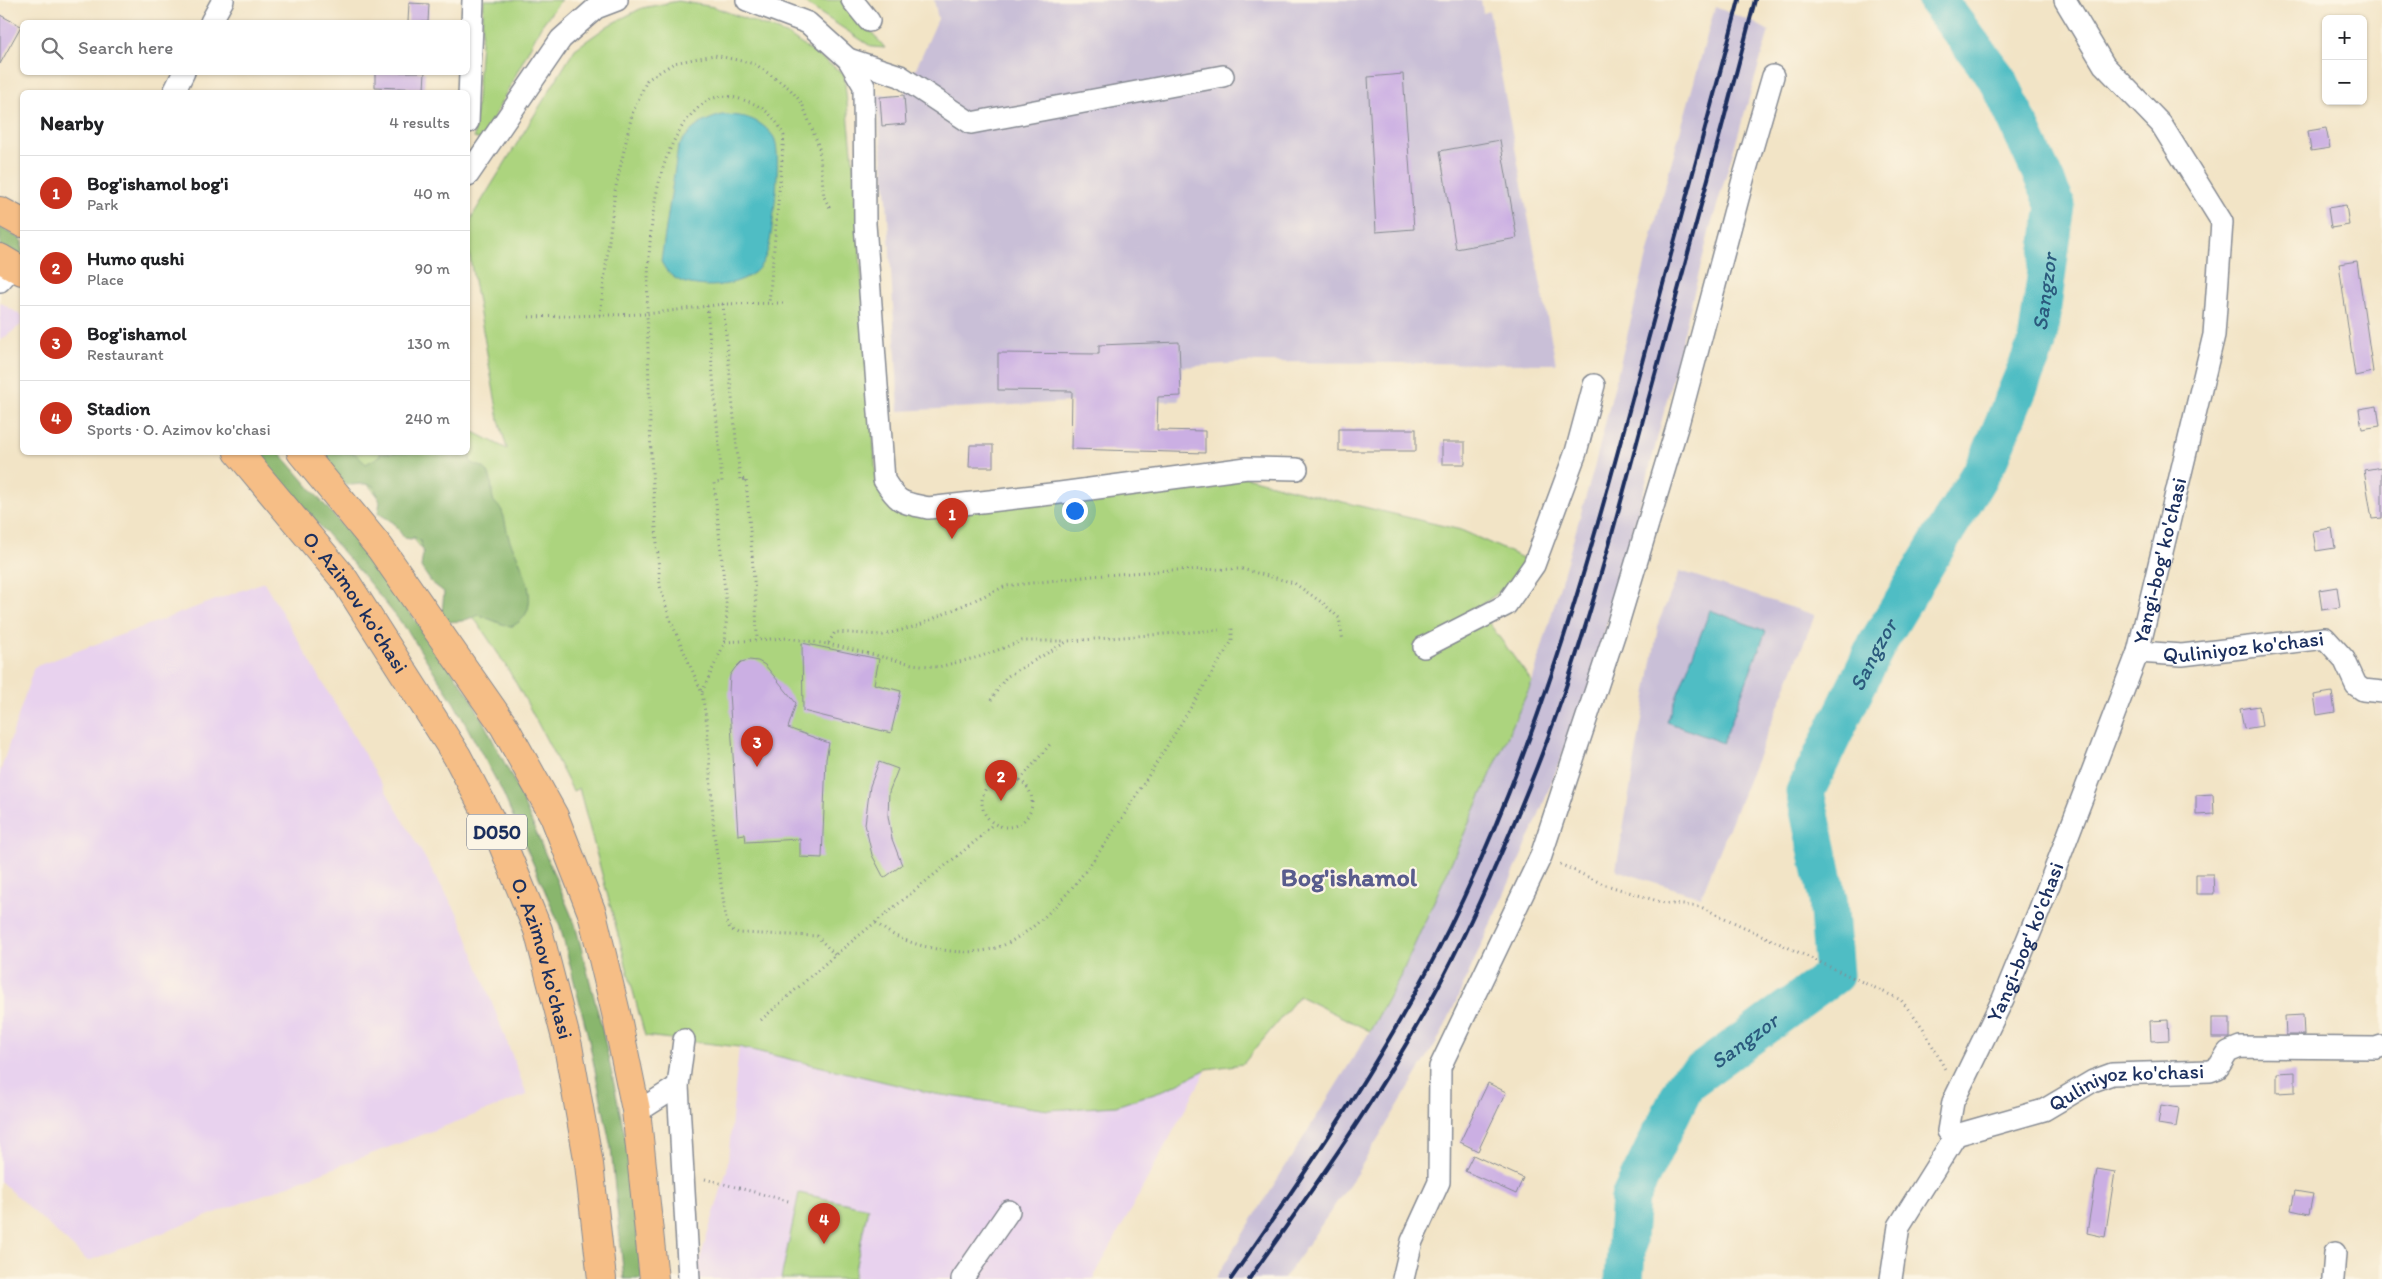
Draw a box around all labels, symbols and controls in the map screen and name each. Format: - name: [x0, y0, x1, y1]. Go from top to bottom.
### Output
- map controls: [2322, 15, 2367, 105]
- button: +: [2322, 15, 2367, 60]
- search box: [20, 20, 470, 75]
- icon: search: [38, 34, 66, 62]
- text: Search here: [78, 36, 173, 59]
- button: −: [2322, 60, 2367, 105]
- text: Nearby: [40, 110, 104, 135]
- text: 4 results: [389, 113, 450, 132]
- text: Bog'ishamol bog'i: [87, 172, 229, 195]
- text: 1: [52, 184, 60, 203]
- text: 40 m: [413, 184, 450, 203]
- text: Park: [87, 195, 118, 214]
- text: Humo qushi: [87, 247, 184, 270]
- water label: Sangzor: [2026, 249, 2064, 332]
- text: 2: [52, 259, 60, 278]
- text: 90 m: [415, 259, 450, 278]
- text: Place: [87, 270, 124, 289]
- text: Bog'ishamol: [87, 322, 187, 345]
- text: 3: [52, 334, 60, 353]
- text: 130 m: [407, 334, 450, 353]
- text: Restaurant: [87, 345, 164, 364]
- text: Stadion: [87, 397, 150, 420]
- text: 4: [51, 409, 61, 428]
- text: 240 m: [405, 409, 450, 428]
- text: Sports · O. Azimov ko'chasi: [87, 420, 271, 439]
- street label: Yangi-bog' ko'chasi: [2127, 475, 2191, 647]
- pin: 1: [936, 498, 968, 539]
- your location: [1062, 498, 1088, 524]
- street label: O. Azimov ko'chasi: [297, 526, 414, 678]
- water label: Sangzor: [1843, 612, 1904, 695]
- street label: Quliniyoz ko'chasi: [2162, 625, 2325, 667]
- pin: 3: [741, 726, 773, 767]
- pin: 2: [985, 760, 1017, 801]
- road number: D050: [467, 814, 527, 850]
- street label: Yangi-bog' ko'chasi: [1981, 858, 2069, 1026]
- district label: Bog'ishamol: [1281, 861, 1418, 893]
- street label: O. Azimov ko'chasi: [506, 874, 579, 1042]
- water label: Sangzor: [1705, 1006, 1785, 1075]
- street label: Quliniyoz ko'chasi: [2044, 1058, 2205, 1116]
- pin: 4: [808, 1203, 840, 1244]

